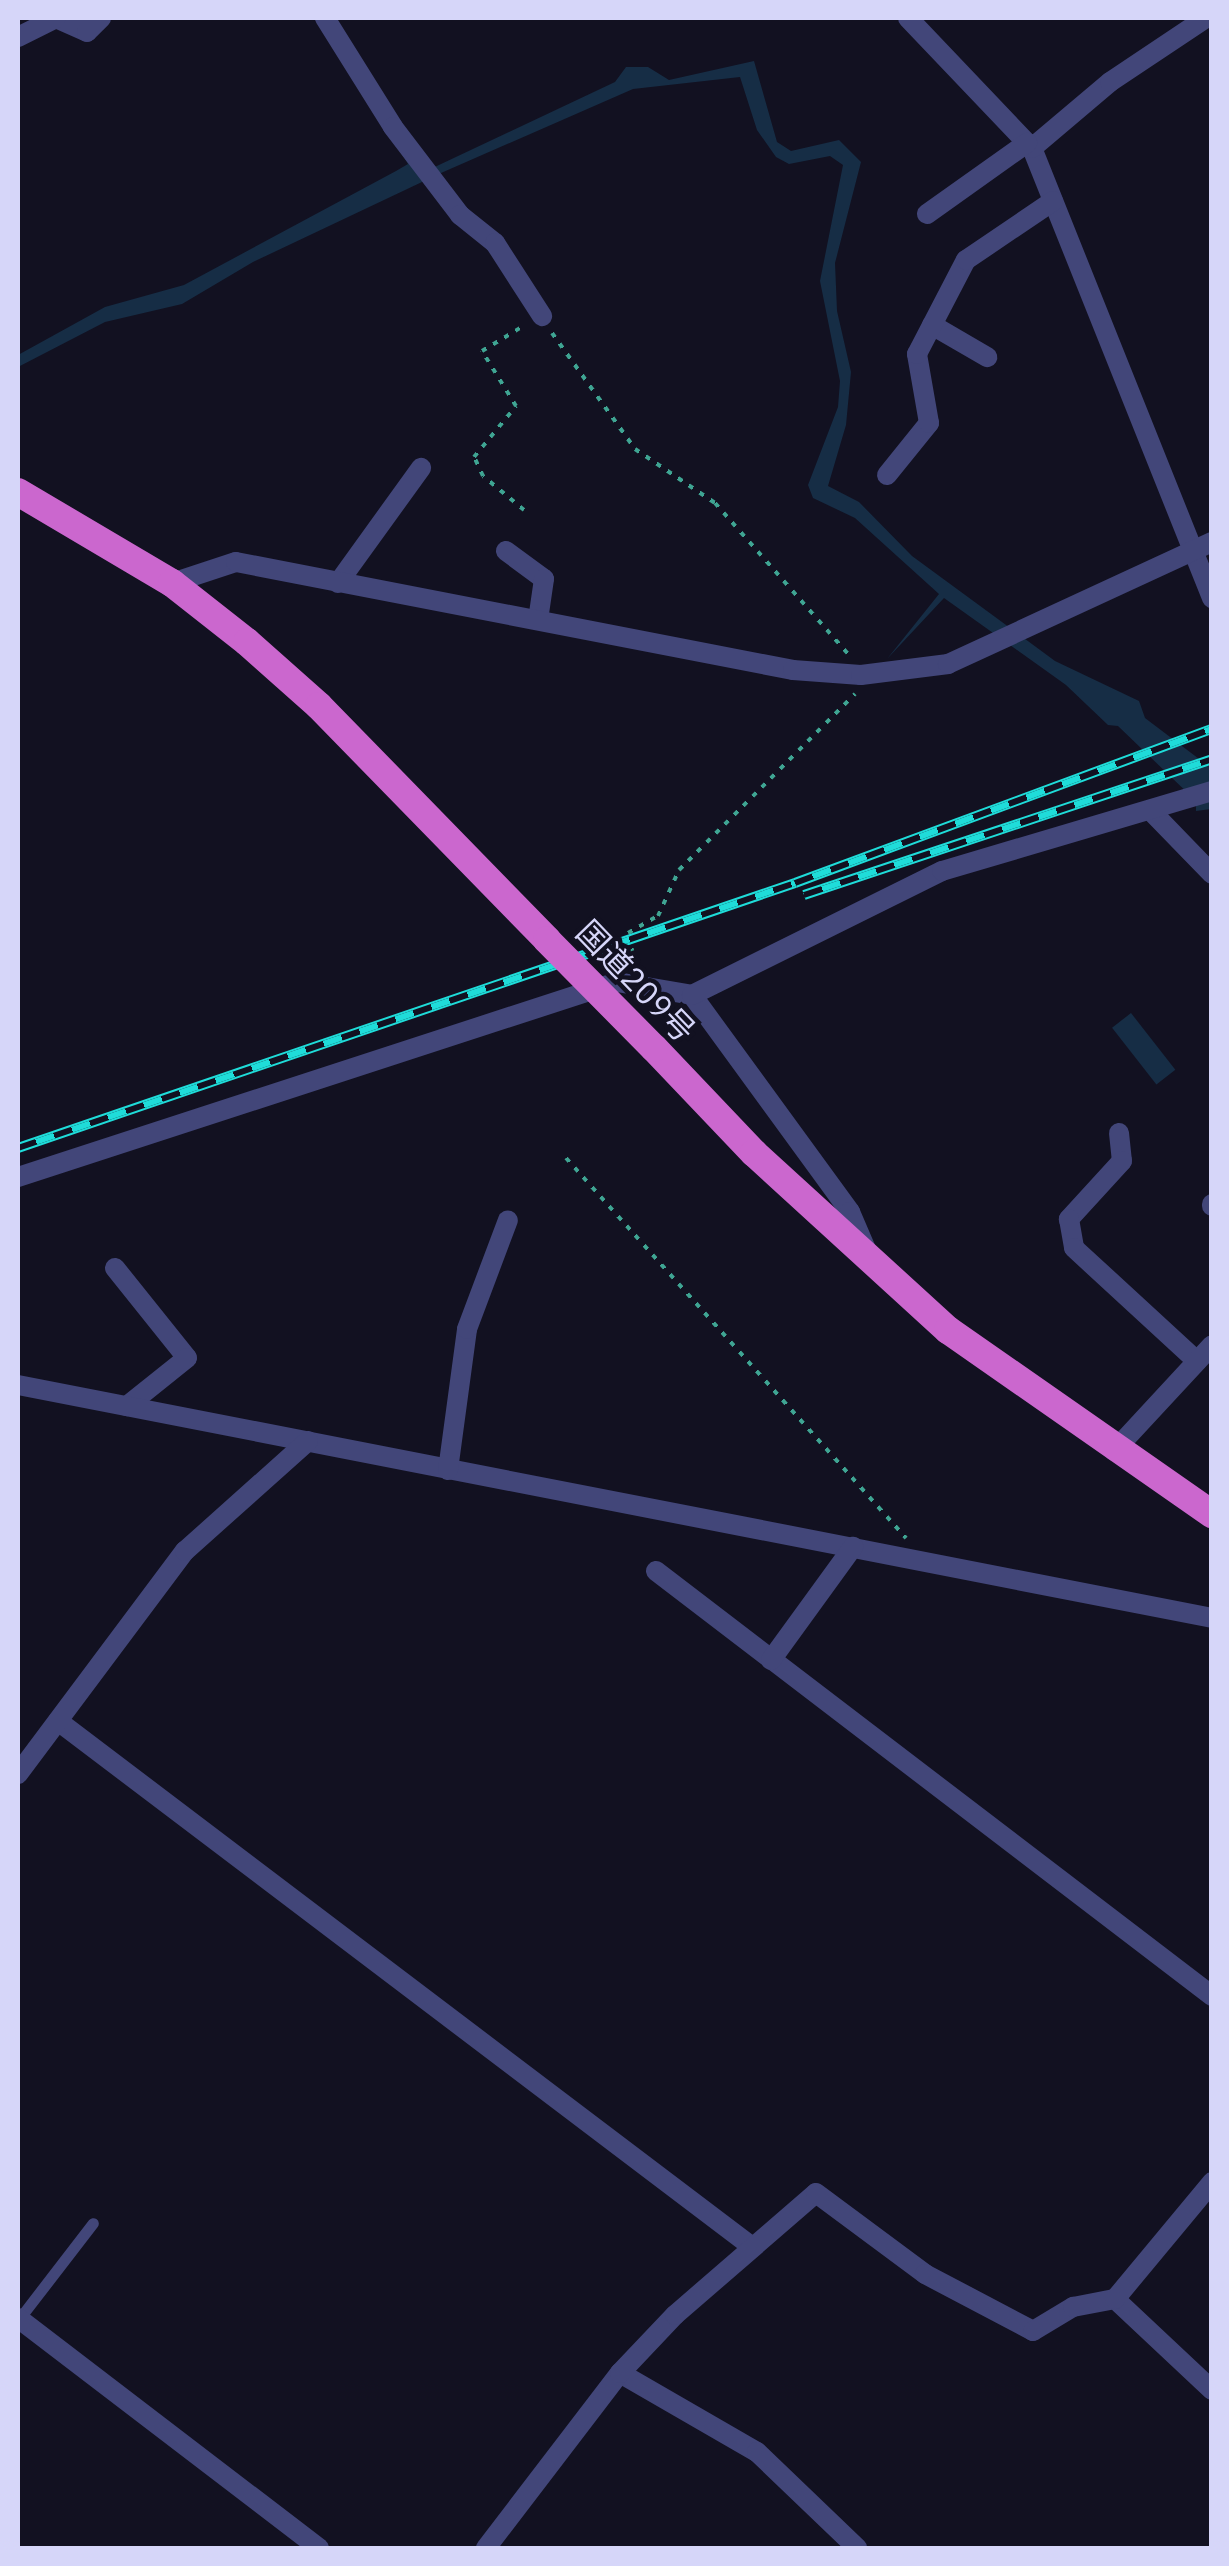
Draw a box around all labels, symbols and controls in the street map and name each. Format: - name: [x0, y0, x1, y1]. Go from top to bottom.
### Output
- street label: 国道209号: [569, 912, 703, 1050]

